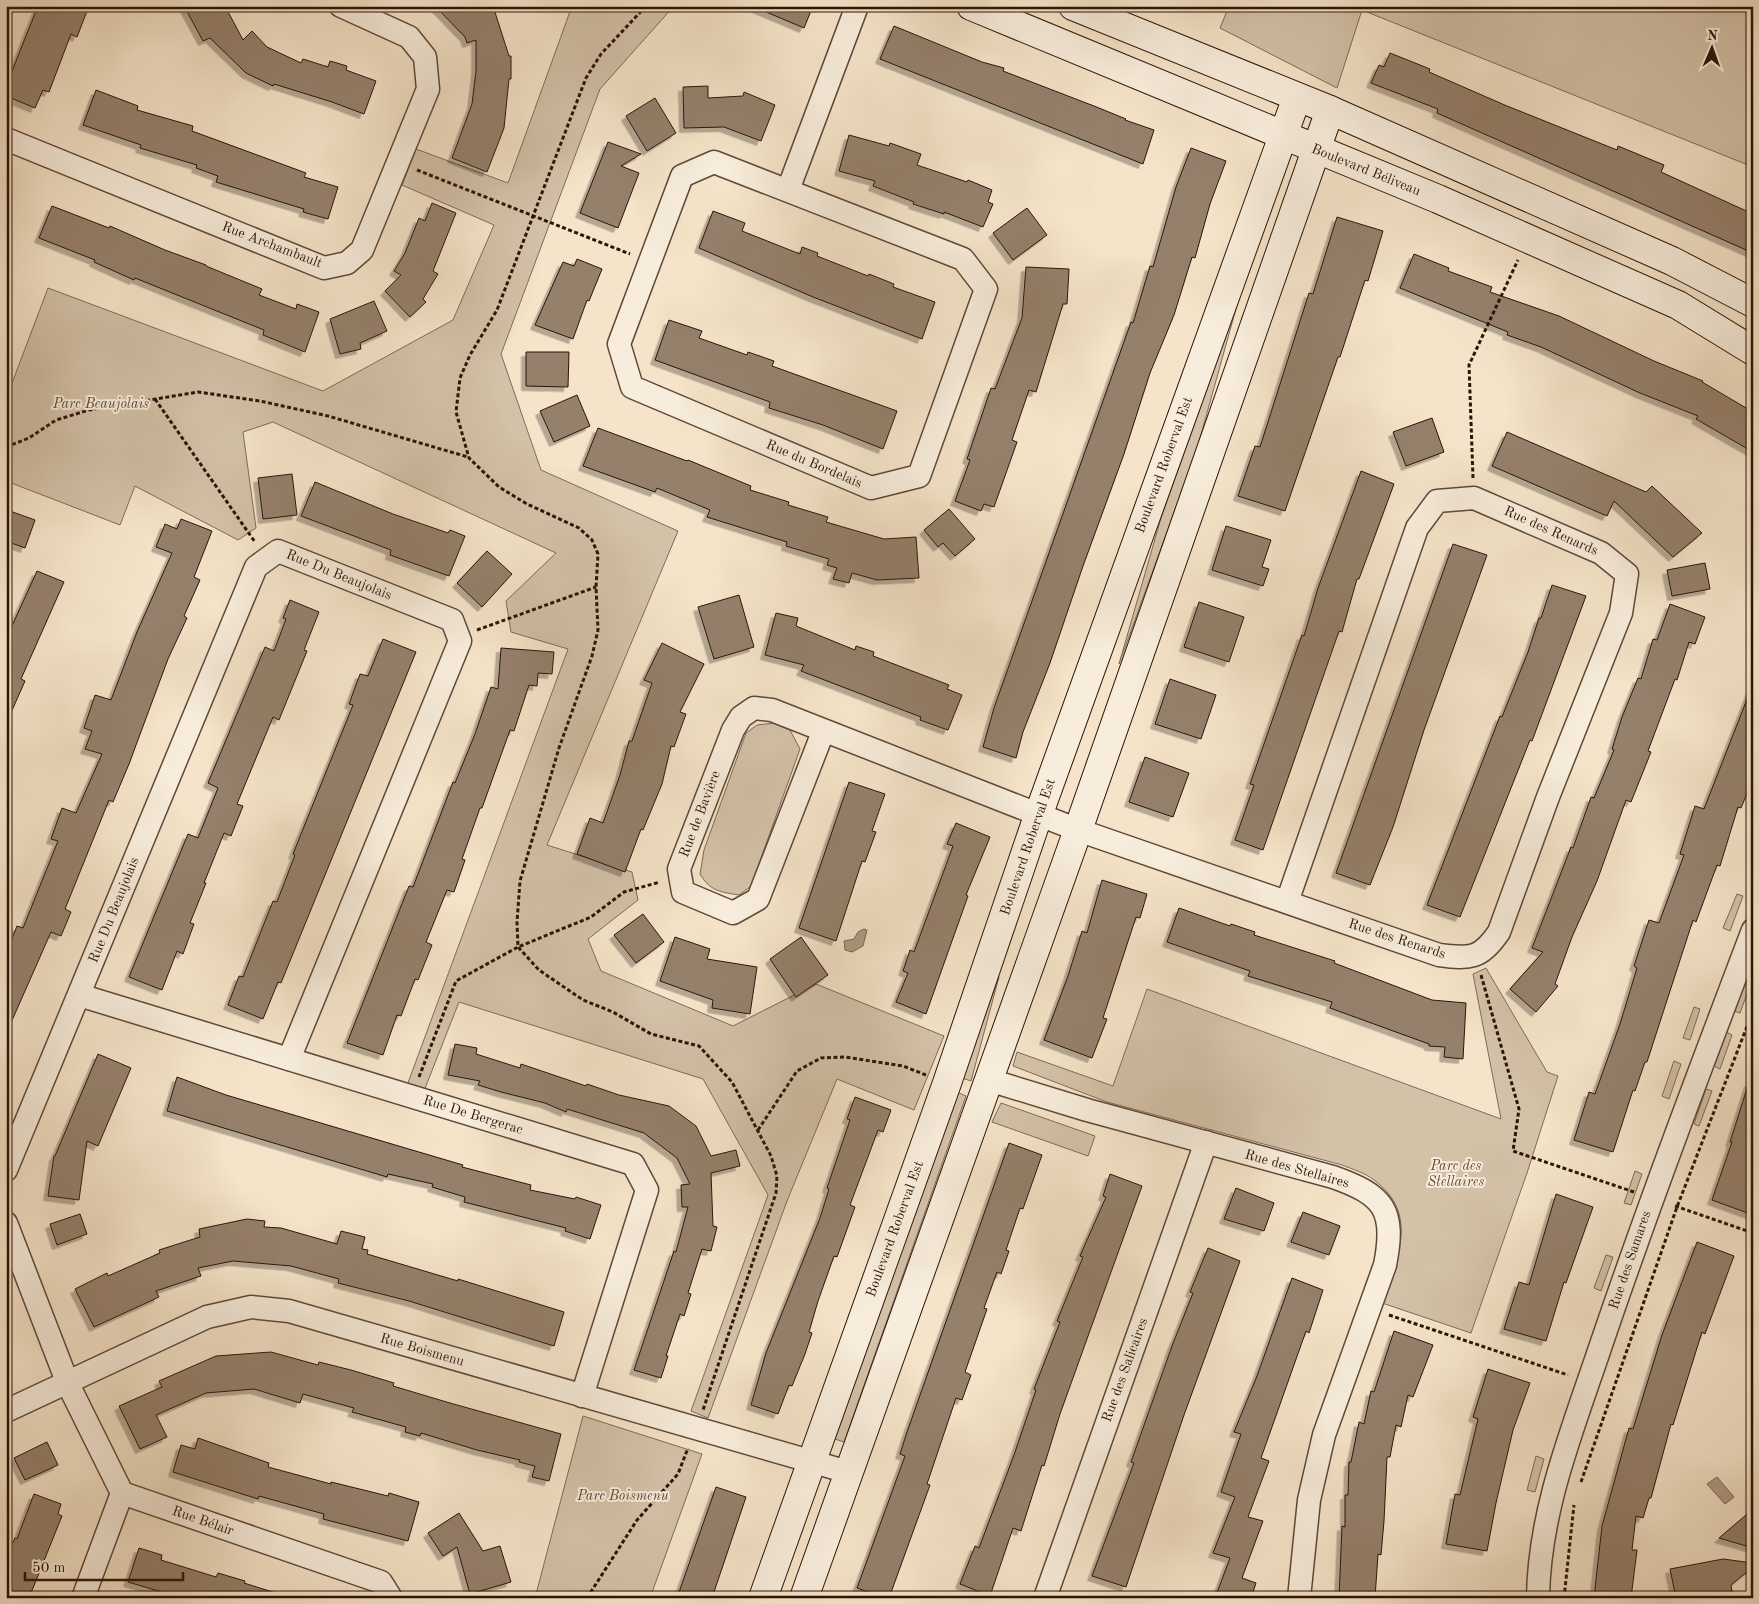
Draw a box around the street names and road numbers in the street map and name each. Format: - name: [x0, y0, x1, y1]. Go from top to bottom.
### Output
- street label: Boulevard Béliveau: [1309, 142, 1423, 198]
- street label: Rue Archambault: [220, 219, 324, 271]
- street label: Boulevard Roberval Est: [1133, 395, 1195, 535]
- street label: Rue du Bordelais: [764, 437, 864, 491]
- street label: Rue des Renards: [1502, 504, 1600, 558]
- street label: Rue Du Beaujolais: [284, 547, 394, 603]
- street label: Rue de Bavière: [677, 769, 723, 859]
- street label: Boulevard Roberval Est: [998, 777, 1058, 917]
- street label: Rue Du Beaujolais: [86, 855, 142, 965]
- street label: Rue des Renards: [1346, 917, 1448, 961]
- street label: Rue De Bergerac: [421, 1093, 525, 1137]
- street label: Rue des Stellaires: [1243, 1147, 1351, 1191]
- street label: Boulevard Roberval Est: [864, 1159, 926, 1299]
- street label: Rue des Samares: [1607, 1209, 1653, 1311]
- street label: Rue des Salicaires: [1100, 1316, 1150, 1424]
- street label: Rue Boismenu: [378, 1331, 466, 1369]
- street label: Rue Bélair: [170, 1504, 236, 1538]

